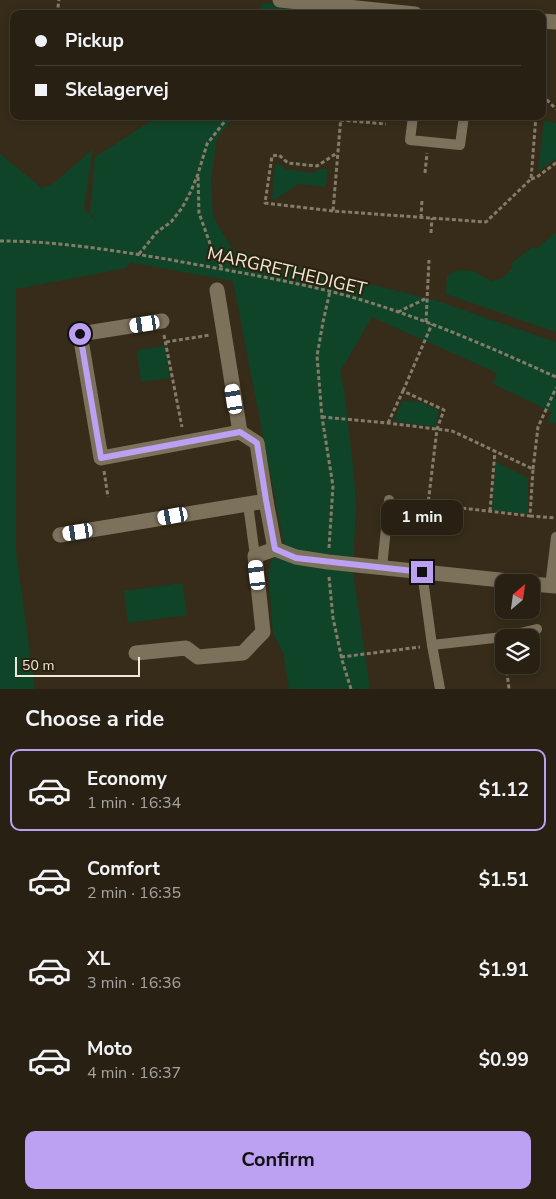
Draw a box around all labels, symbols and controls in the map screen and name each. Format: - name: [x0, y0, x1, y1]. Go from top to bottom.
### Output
- text: Pickup: [65, 28, 124, 54]
- text: Skelagervej: [65, 77, 169, 103]
- street label: MARGRETHEDIGET: [205, 241, 369, 301]
- car: [129, 314, 160, 334]
- route start: [69, 323, 91, 345]
- car: [224, 383, 243, 415]
- callout: 1 min: [381, 500, 463, 534]
- car: [156, 506, 189, 526]
- text: 1 min: [401, 506, 443, 528]
- car: [62, 522, 93, 542]
- car: [247, 559, 266, 591]
- route end: [411, 561, 433, 583]
- north arrow: [495, 574, 540, 619]
- map controls: [495, 574, 540, 674]
- button: layers: [495, 629, 540, 674]
- scale bar: [15, 654, 140, 677]
- text: 50 m: [22, 656, 54, 675]
- text: Choose a ride: [25, 704, 164, 734]
- text: Economy: [87, 766, 167, 792]
- icon: car: [27, 768, 72, 813]
- text: $1.12: [479, 777, 529, 803]
- text: 1 min · 16:34: [87, 792, 181, 814]
- text: Comfort: [87, 856, 160, 882]
- icon: car: [27, 858, 72, 903]
- text: $1.51: [479, 867, 529, 893]
- text: 2 min · 16:35: [87, 882, 181, 904]
- text: XL: [87, 946, 110, 972]
- icon: car: [27, 948, 72, 993]
- text: $1.91: [479, 957, 529, 983]
- text: 3 min · 16:36: [87, 972, 181, 994]
- text: Moto: [87, 1036, 133, 1062]
- icon: car: [27, 1038, 72, 1083]
- text: $0.99: [479, 1047, 529, 1073]
- text: 4 min · 16:37: [87, 1062, 181, 1084]
- button: Confirm: [25, 1131, 531, 1189]

